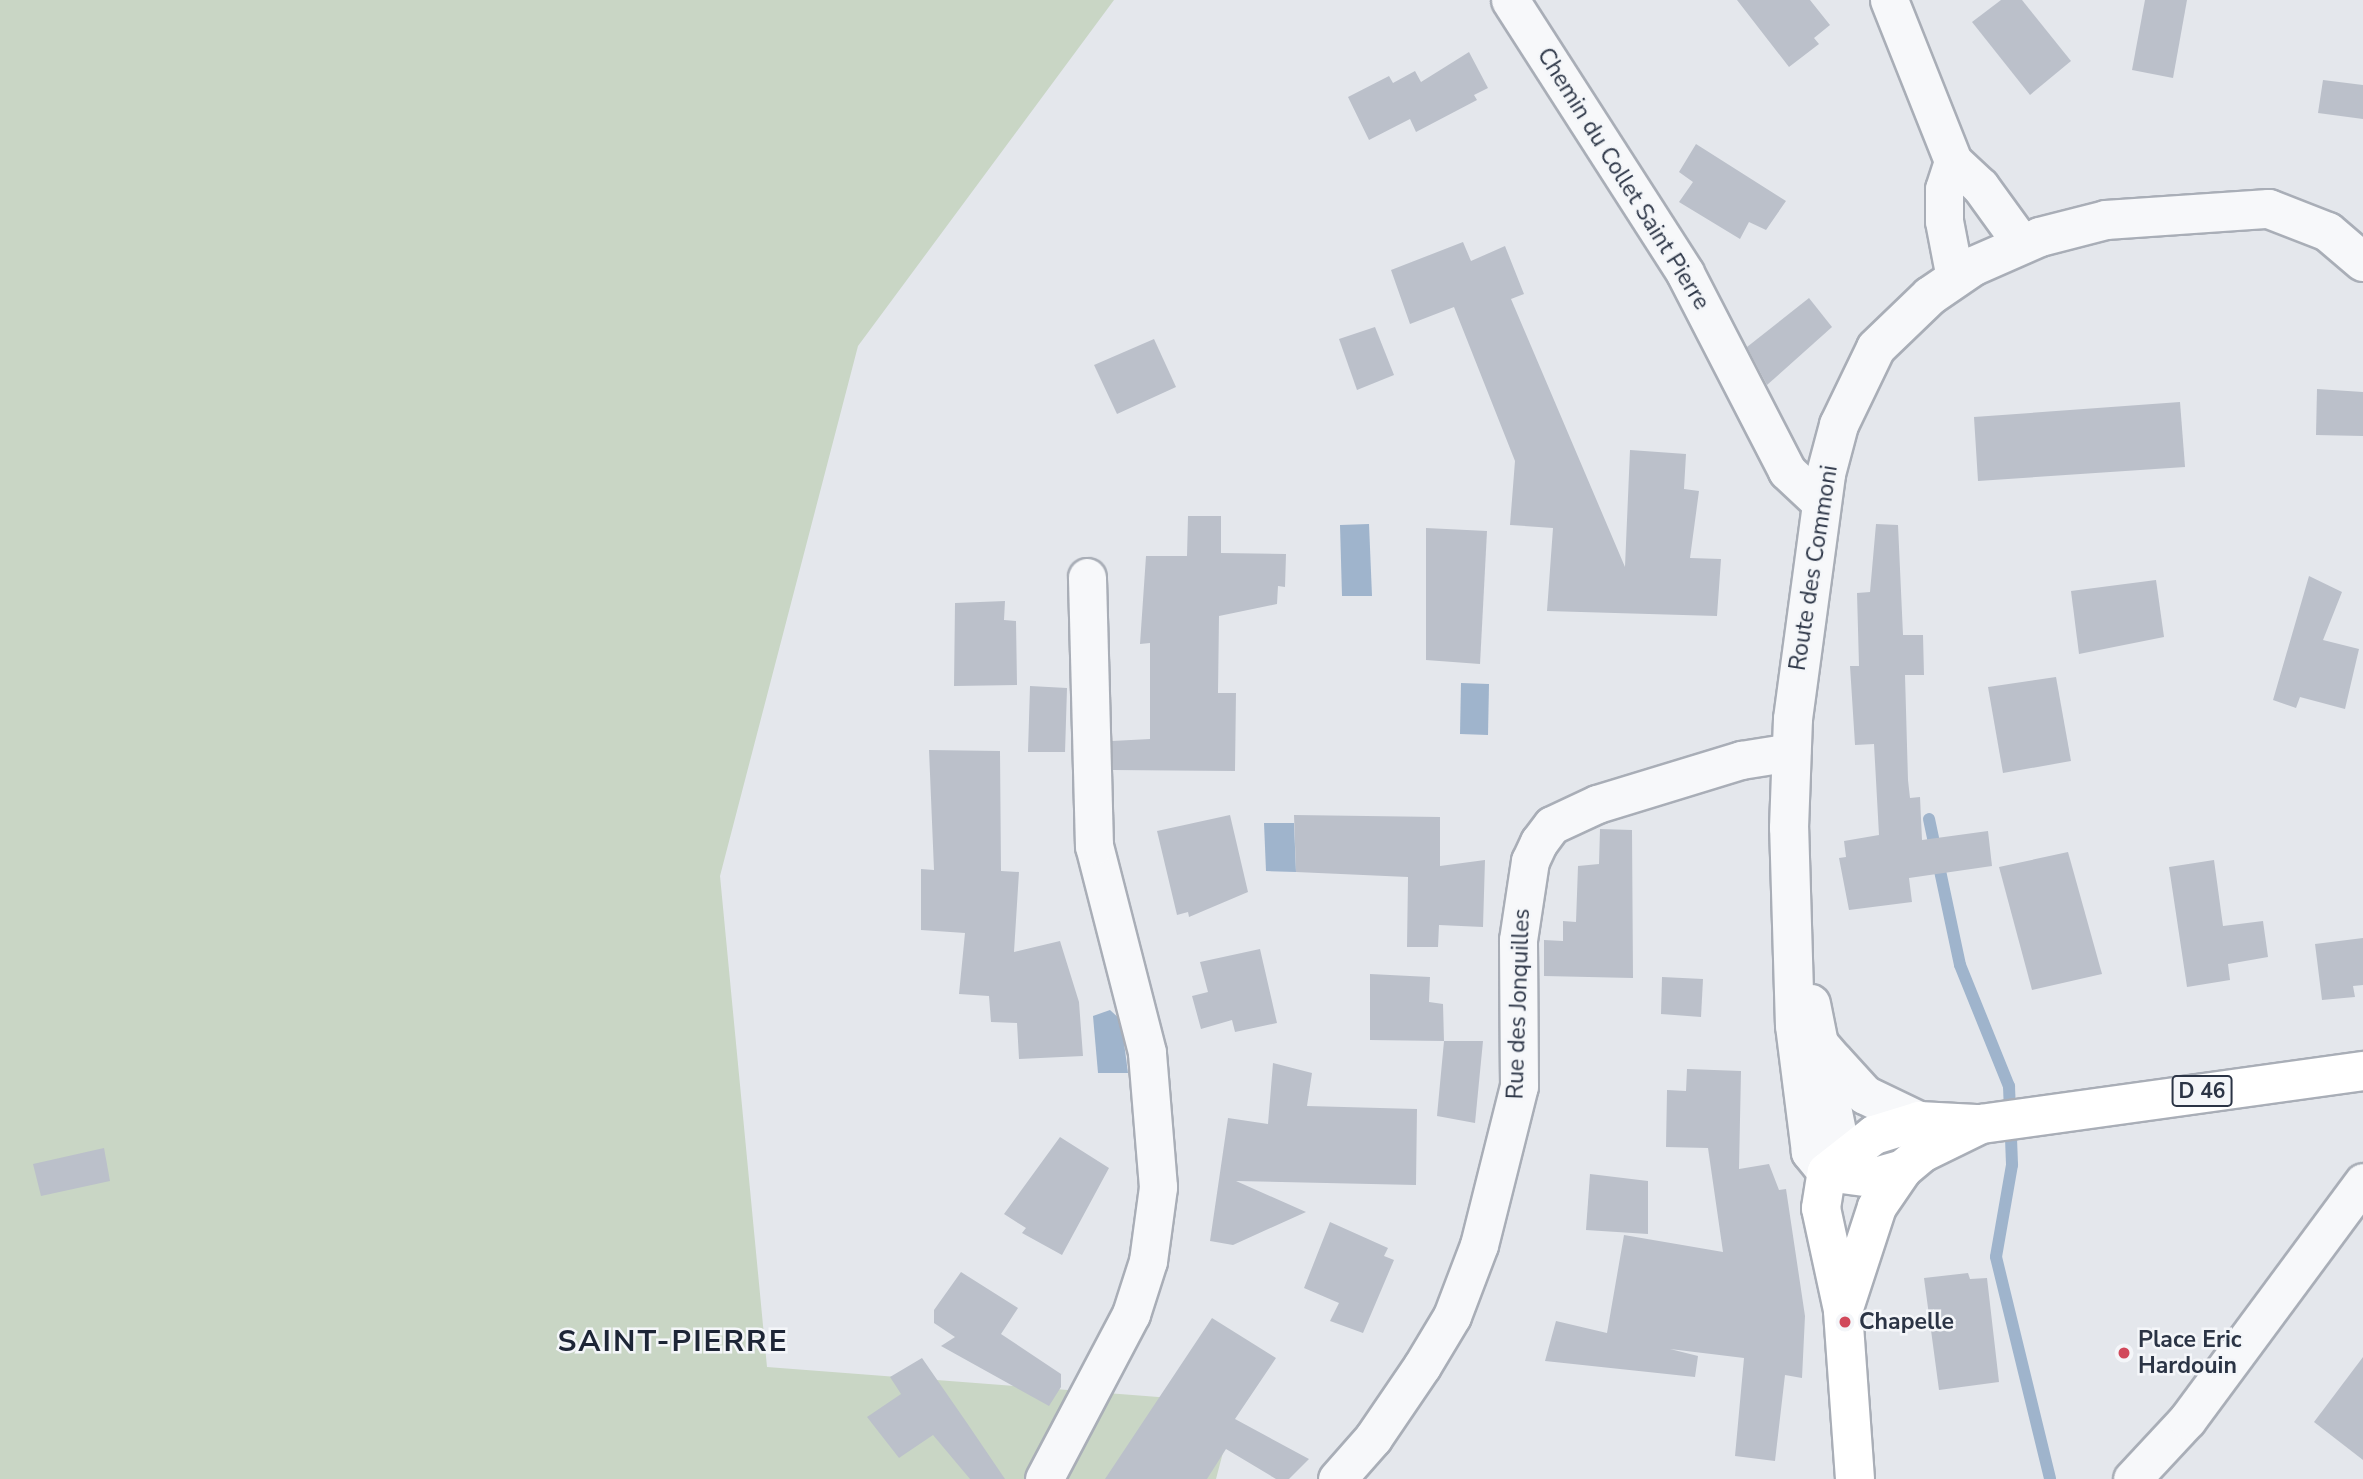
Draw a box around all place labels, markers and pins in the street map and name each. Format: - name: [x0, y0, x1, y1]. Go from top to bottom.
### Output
- place label: Chapelle: [1859, 1308, 1954, 1336]
- marker: Chapelle: [1837, 1314, 1853, 1330]
- place label: Place Eric Hardouin: [2138, 1326, 2242, 1380]
- marker: Place Eric Hardouin: [2116, 1345, 2132, 1361]

